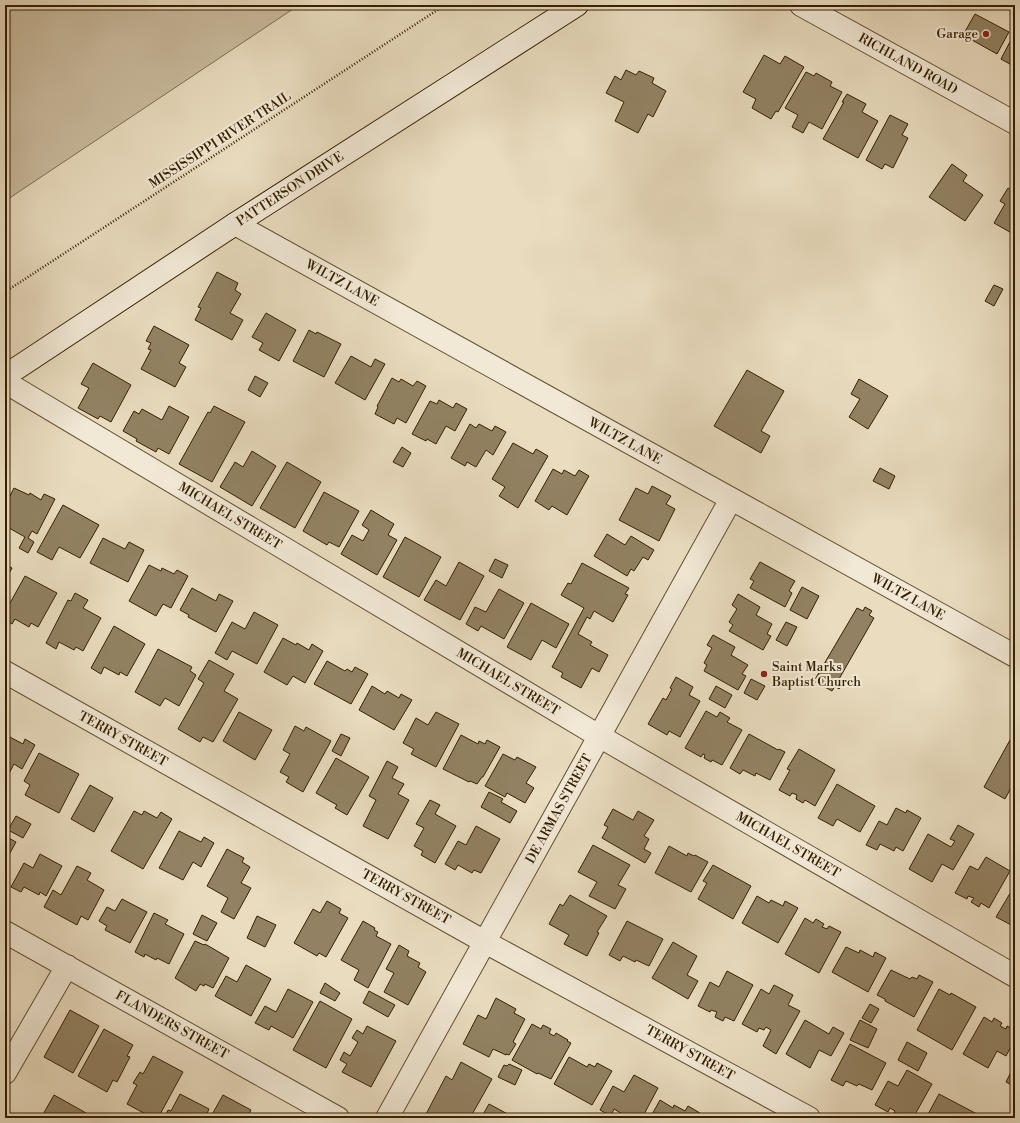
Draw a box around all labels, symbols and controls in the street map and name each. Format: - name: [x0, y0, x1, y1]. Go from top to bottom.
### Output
- place label: Garage: [937, 26, 978, 42]
- marker: Garage: [981, 29, 991, 39]
- street label: RICHLAND ROAD: [855, 30, 961, 98]
- street label: MISSISSIPPI RIVER TRAIL: [146, 88, 294, 192]
- street label: PATTERSON DRIVE: [233, 148, 347, 230]
- street label: WILTZ LANE: [302, 256, 382, 310]
- street label: WILTZ LANE: [585, 414, 665, 468]
- street label: MICHAEL STREET: [176, 479, 284, 553]
- street label: WILTZ LANE: [868, 570, 948, 624]
- street label: MICHAEL STREET: [454, 645, 562, 719]
- place label: Saint Marks Baptist Church: [771, 659, 861, 690]
- marker: Saint Marks Baptist Church: [759, 669, 769, 679]
- street label: TERRY STREET: [76, 708, 170, 770]
- street label: DE ARMAS STREET: [522, 751, 596, 867]
- street label: MICHAEL STREET: [733, 809, 843, 881]
- street label: TERRY STREET: [359, 866, 453, 928]
- street label: FLANDERS STREET: [113, 987, 231, 1063]
- street label: TERRY STREET: [643, 1022, 737, 1084]

